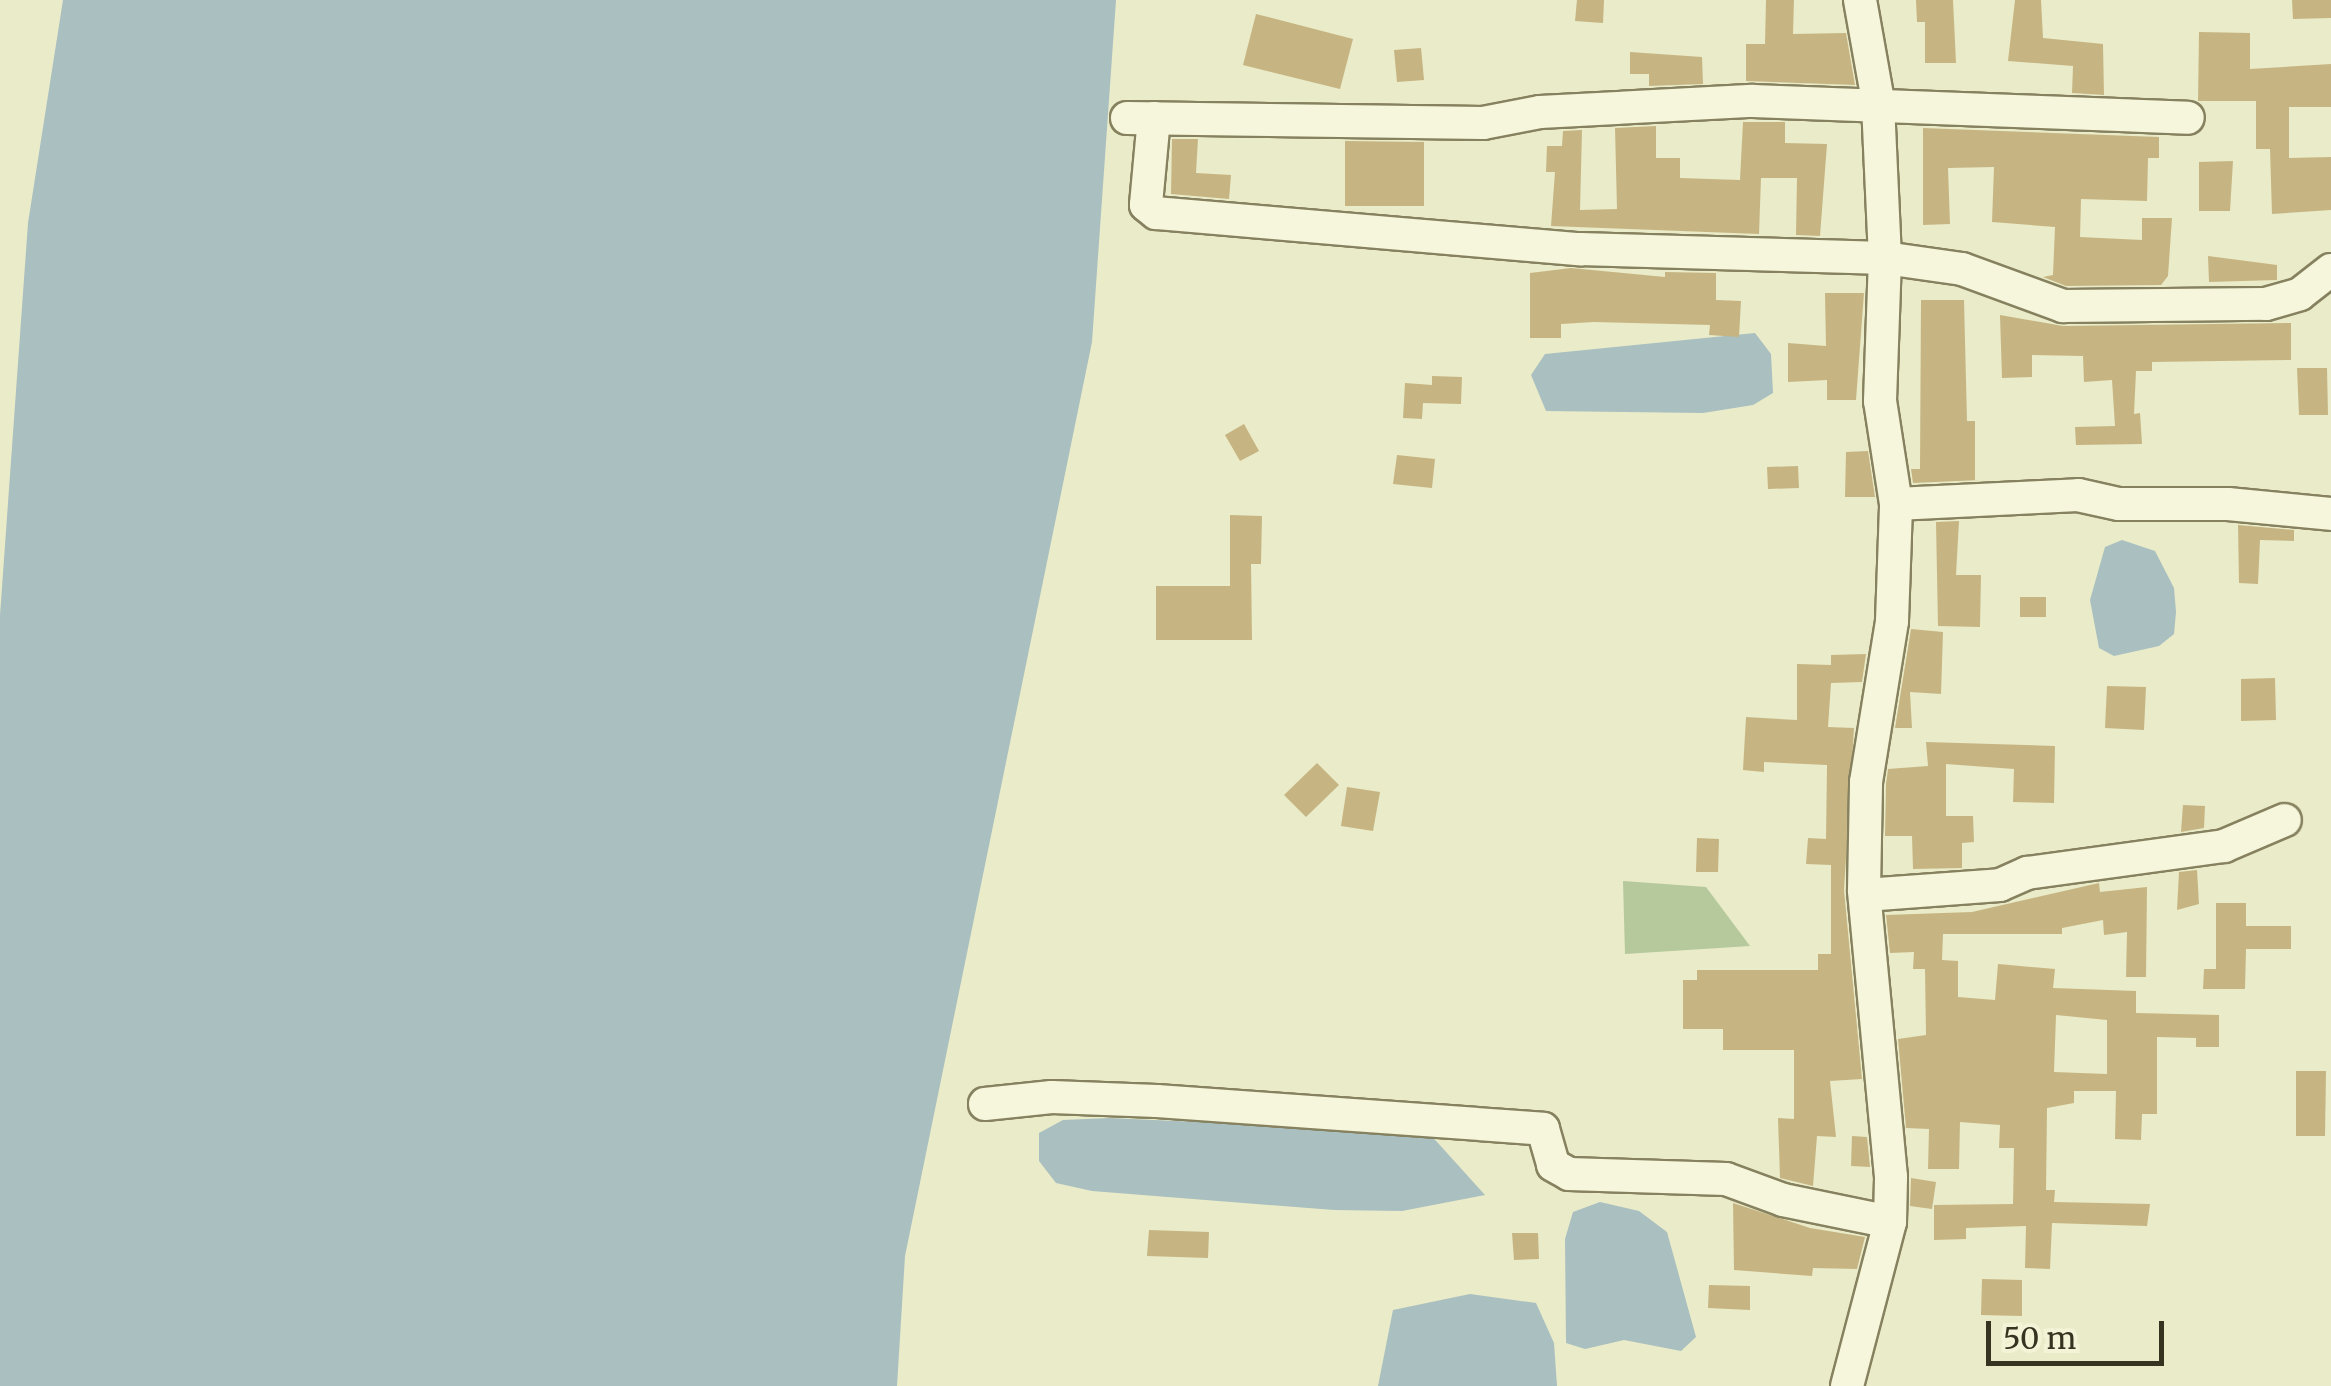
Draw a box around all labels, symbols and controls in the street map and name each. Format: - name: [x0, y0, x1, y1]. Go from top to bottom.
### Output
- scale bar: [1991, 1301, 2168, 1363]
- text: 50 m: [2003, 1319, 2076, 1357]

